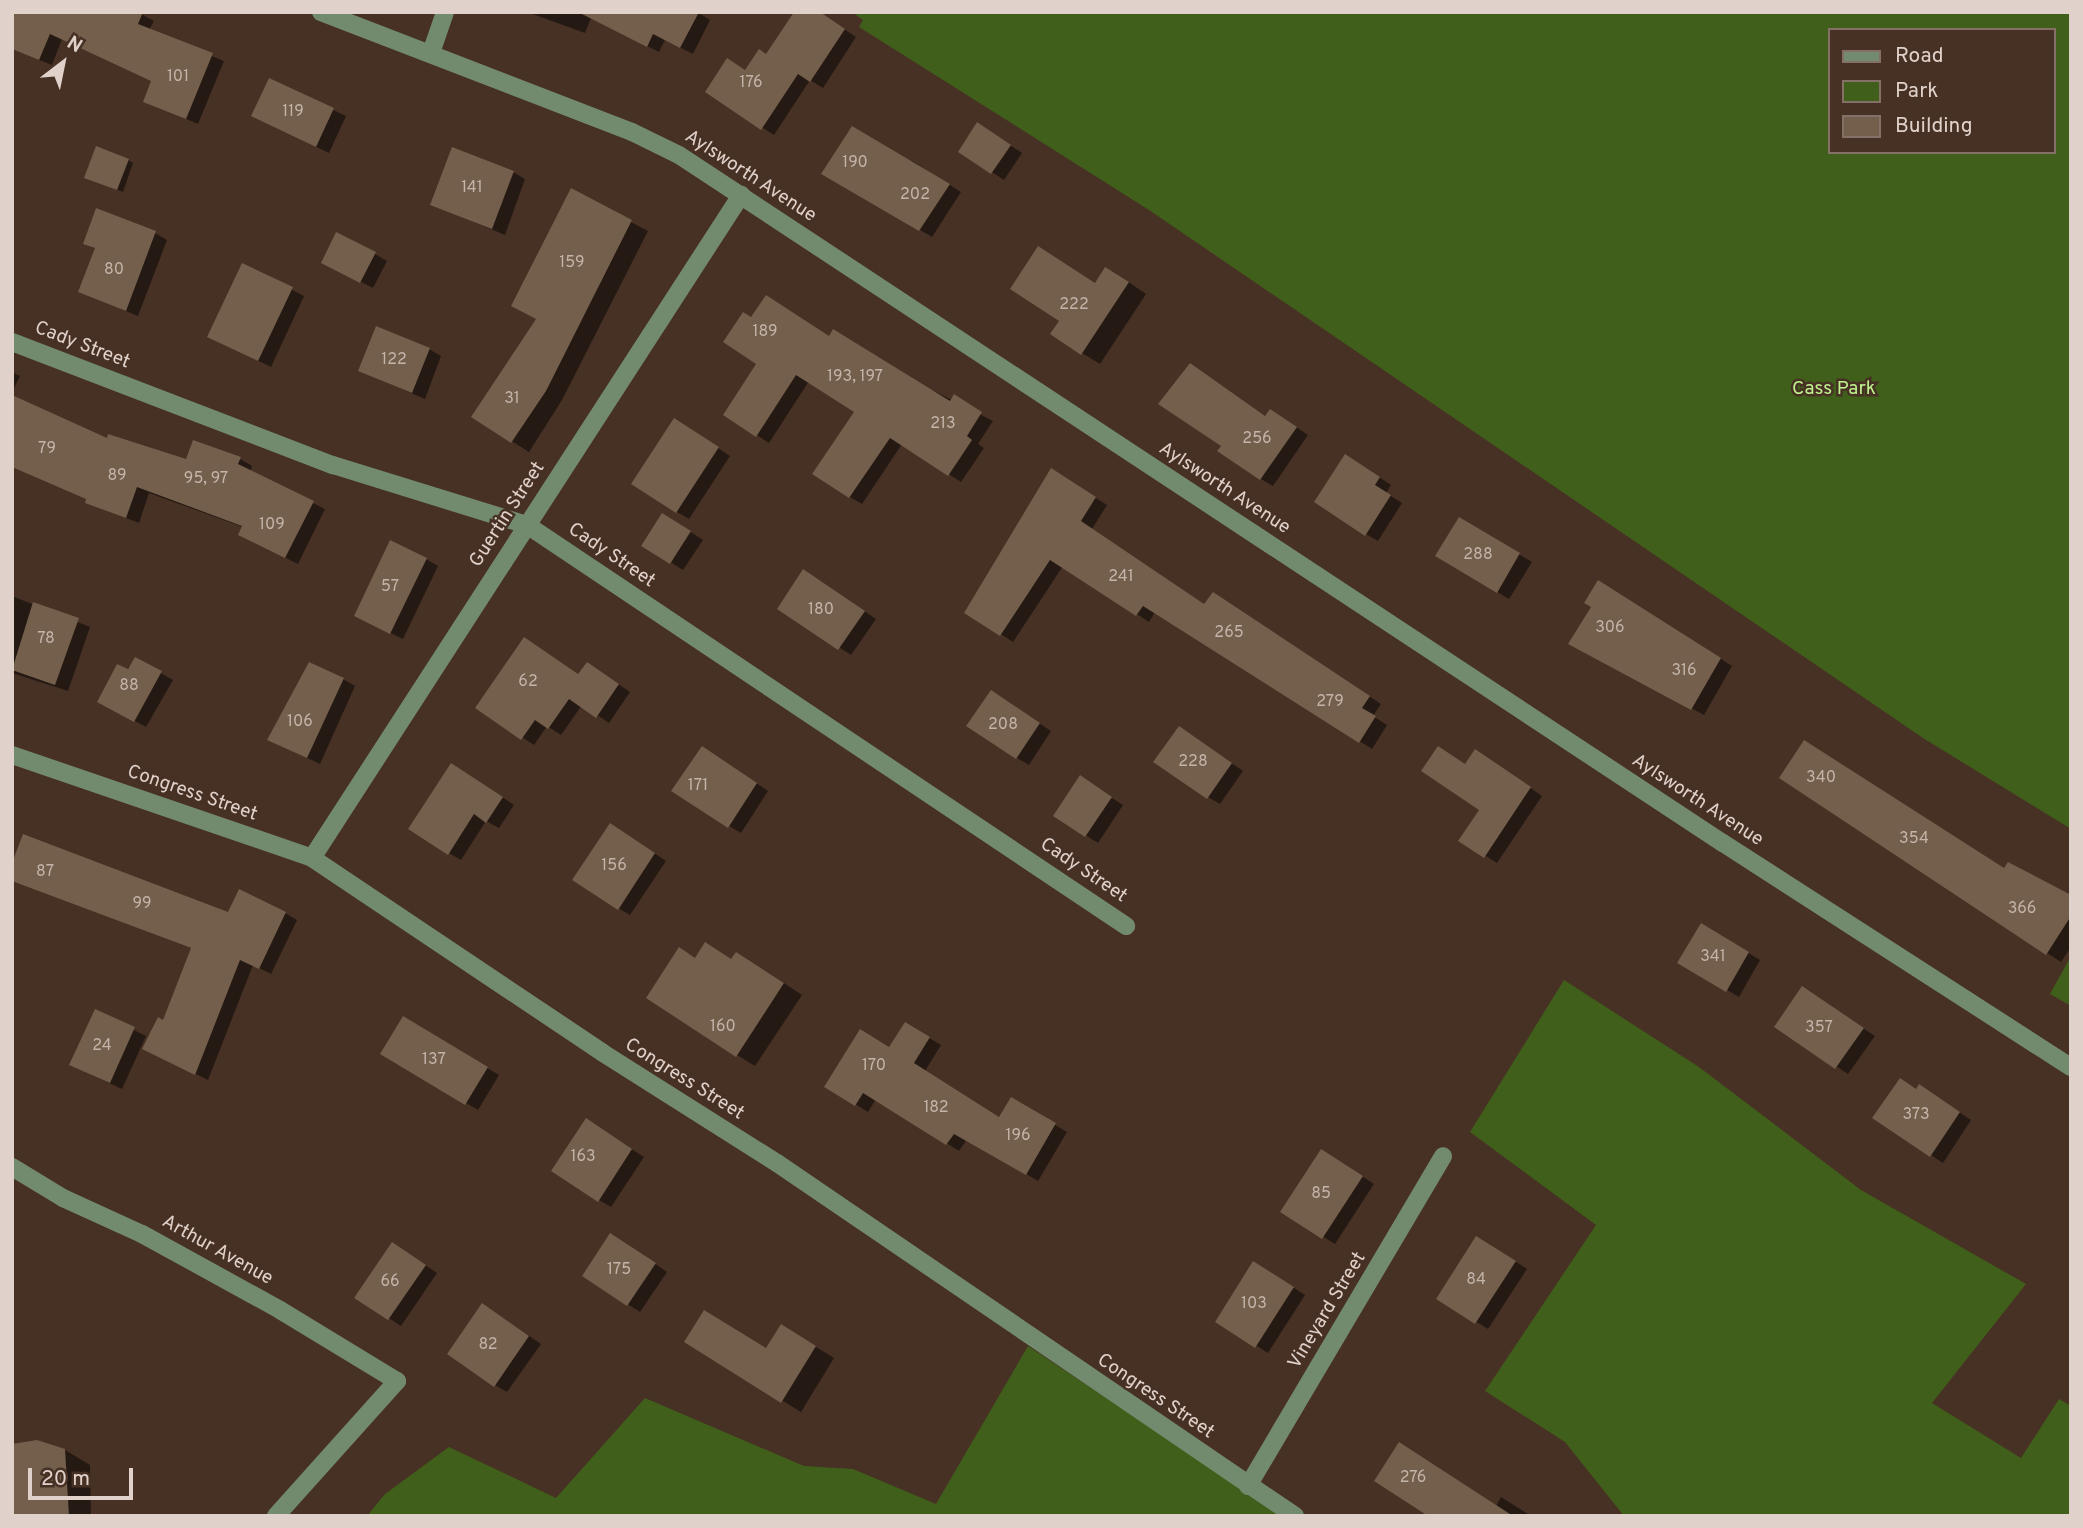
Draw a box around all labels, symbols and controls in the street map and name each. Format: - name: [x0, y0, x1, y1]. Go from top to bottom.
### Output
- north arrow: [28, 28, 98, 98]
- legend: [1828, 28, 2055, 154]
- text: N: [62, 31, 86, 59]
- text: Road: [1895, 43, 1944, 70]
- house number: 101: [167, 67, 189, 87]
- house number: 176: [739, 73, 763, 93]
- text: Park: [1895, 78, 1938, 105]
- house number: 119: [282, 102, 304, 122]
- text: Building: [1895, 113, 1973, 140]
- street label: Aylsworth Avenue: [680, 126, 820, 228]
- house number: 190: [842, 153, 868, 173]
- house number: 141: [461, 178, 483, 198]
- house number: 202: [900, 185, 930, 205]
- house number: 159: [559, 253, 585, 273]
- house number: 80: [104, 260, 124, 280]
- house number: 222: [1059, 295, 1089, 315]
- street label: Cady Street: [31, 317, 133, 375]
- house number: 189: [753, 322, 777, 342]
- house number: 122: [381, 350, 407, 370]
- house number: 193, 197: [827, 367, 883, 387]
- park label: Cass Park: [1792, 379, 1876, 401]
- house number: 31: [504, 389, 520, 409]
- house number: 213: [930, 414, 956, 434]
- house number: 256: [1242, 429, 1272, 449]
- street label: Aylsworth Avenue: [1154, 438, 1294, 540]
- house number: 79: [38, 439, 56, 459]
- street label: Guertin Street: [466, 458, 550, 572]
- house number: 89: [107, 466, 127, 486]
- house number: 95, 97: [184, 469, 228, 489]
- house number: 109: [259, 515, 285, 535]
- street label: Cady Street: [563, 519, 659, 593]
- house number: 288: [1463, 545, 1493, 565]
- house number: 241: [1108, 567, 1134, 587]
- house number: 57: [381, 577, 399, 597]
- house number: 180: [808, 600, 834, 620]
- house number: 306: [1595, 618, 1625, 638]
- house number: 265: [1214, 623, 1244, 643]
- house number: 78: [37, 629, 55, 649]
- house number: 316: [1671, 661, 1697, 681]
- house number: 62: [518, 672, 538, 692]
- house number: 88: [119, 676, 139, 696]
- house number: 279: [1316, 692, 1344, 712]
- house number: 106: [287, 712, 313, 732]
- house number: 208: [988, 715, 1018, 735]
- street label: Aylsworth Avenue: [1627, 750, 1767, 852]
- house number: 228: [1178, 752, 1208, 772]
- street label: Congress Street: [124, 761, 260, 827]
- house number: 340: [1806, 768, 1836, 788]
- house number: 171: [688, 776, 708, 796]
- house number: 354: [1899, 829, 1929, 849]
- street label: Cady Street: [1035, 834, 1131, 908]
- house number: 156: [601, 856, 627, 876]
- house number: 87: [36, 862, 54, 882]
- house number: 99: [132, 894, 152, 914]
- house number: 366: [2008, 899, 2036, 919]
- house number: 341: [1700, 947, 1726, 967]
- house number: 160: [710, 1017, 736, 1037]
- house number: 357: [1805, 1018, 1833, 1038]
- street label: Congress Street: [620, 1034, 748, 1126]
- house number: 24: [92, 1036, 112, 1056]
- house number: 137: [422, 1050, 446, 1070]
- house number: 170: [862, 1056, 886, 1076]
- house number: 182: [923, 1098, 949, 1118]
- house number: 373: [1902, 1105, 1930, 1125]
- house number: 196: [1005, 1126, 1031, 1146]
- house number: 163: [570, 1147, 596, 1167]
- house number: 85: [1311, 1184, 1331, 1204]
- street label: Arthur Avenue: [157, 1211, 277, 1291]
- street label: Vineyard Street: [1284, 1248, 1372, 1374]
- house number: 175: [607, 1260, 631, 1280]
- house number: 84: [1466, 1270, 1486, 1290]
- house number: 66: [380, 1272, 400, 1292]
- house number: 103: [1241, 1294, 1267, 1314]
- house number: 82: [478, 1335, 498, 1355]
- street label: Congress Street: [1092, 1349, 1218, 1445]
- scale bar: [32, 1454, 136, 1498]
- text: 20 m: [41, 1466, 90, 1493]
- house number: 276: [1400, 1468, 1426, 1488]

